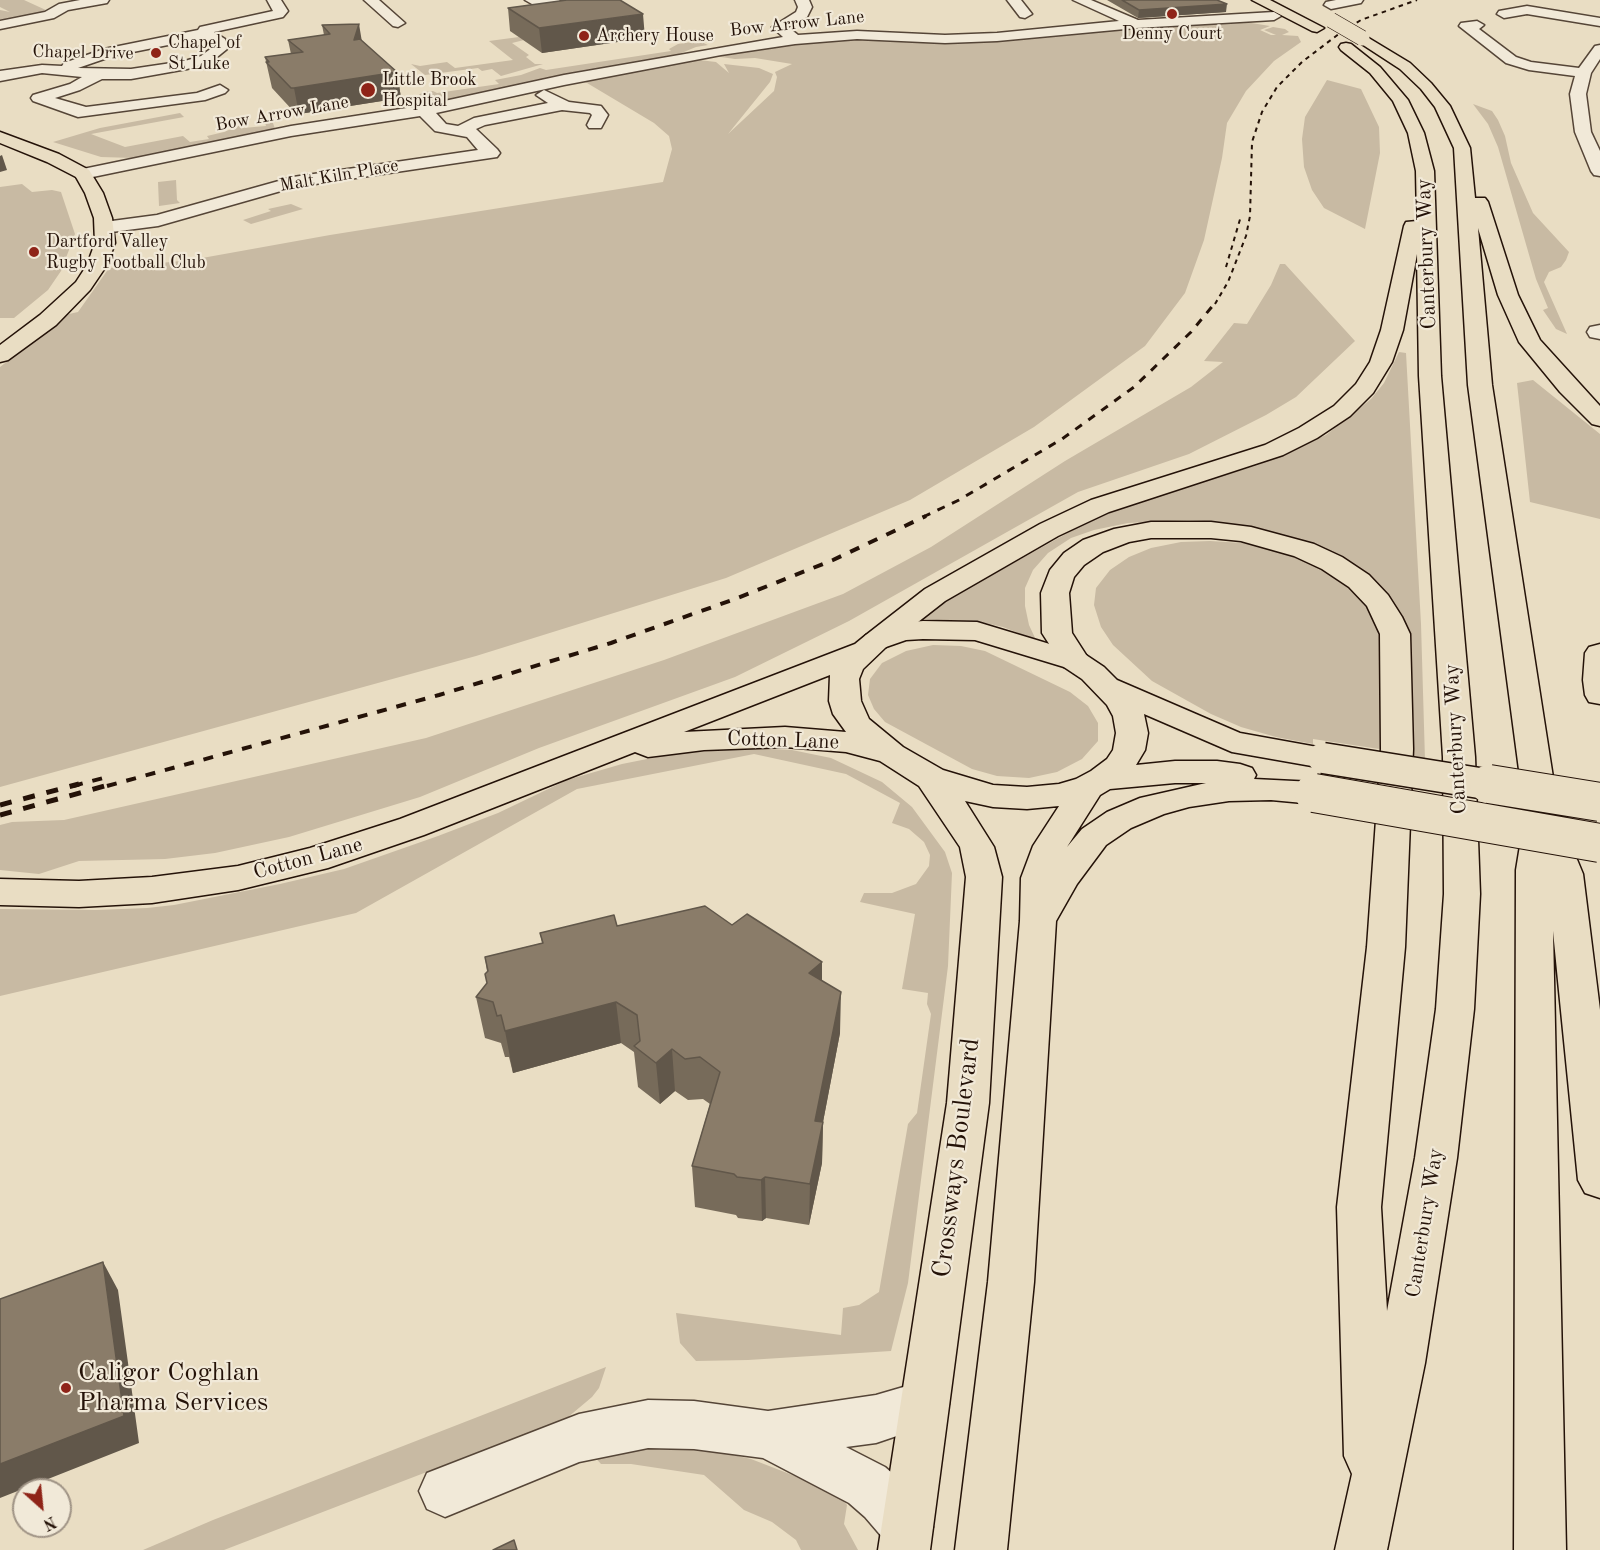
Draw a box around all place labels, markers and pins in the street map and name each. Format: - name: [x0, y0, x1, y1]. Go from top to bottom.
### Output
- marker: Denny Court: [1165, 7, 1179, 21]
- place label: Denny Court: [1122, 23, 1222, 45]
- place label: Archery House: [596, 25, 714, 47]
- marker: Archery House: [577, 29, 591, 43]
- place label: Chapel of St Luke: [168, 32, 241, 74]
- marker: Chapel of St Luke: [149, 46, 163, 60]
- place label: Little Brook Hospital: [382, 69, 477, 112]
- marker: Little Brook Hospital: [359, 81, 377, 99]
- place label: Dartford Valley Rugby Football Club: [46, 231, 206, 274]
- marker: Dartford Valley Rugby Football Club: [27, 245, 41, 259]
- place label: Caligor Coghlan Pharma Services: [78, 1357, 268, 1418]
- marker: Caligor Coghlan Pharma Services: [59, 1381, 73, 1395]

